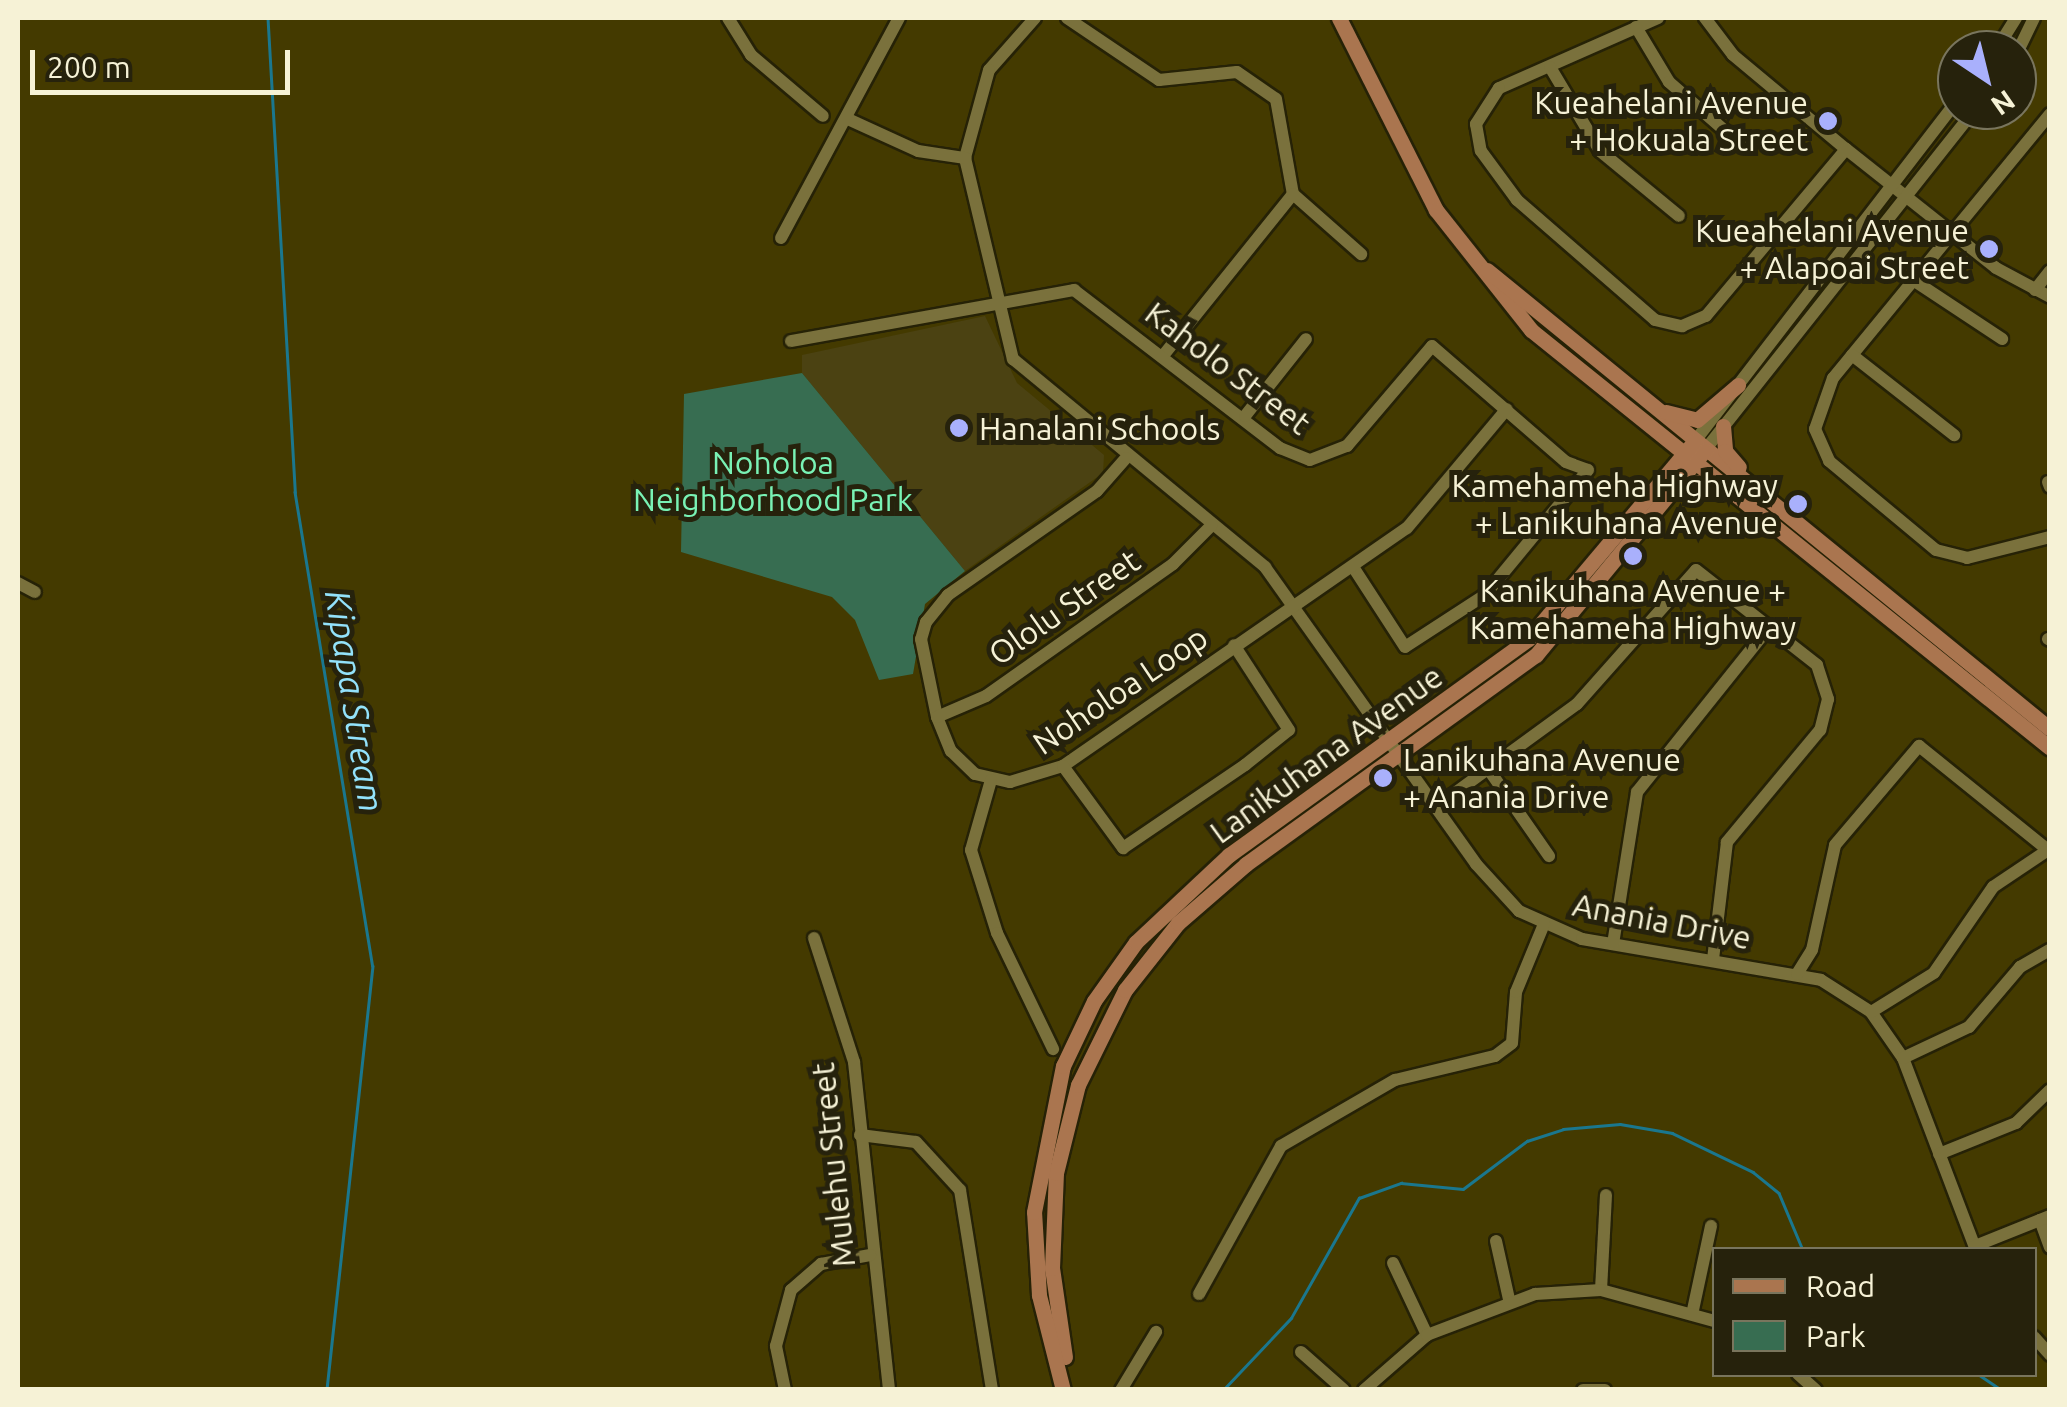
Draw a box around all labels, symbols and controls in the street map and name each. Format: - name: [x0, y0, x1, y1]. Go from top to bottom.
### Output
- scale bar: [35, 30, 295, 92]
- north arrow: [1937, 30, 2037, 130]
- text: 200 m: [47, 50, 131, 84]
- place label: Kueahelani Avenue + Hokuala Street: [1534, 84, 1808, 159]
- text: N: [1986, 85, 2021, 122]
- marker: Kueahelani Avenue + Hokuala Street: [1817, 110, 1839, 132]
- place label: Kueahelani Avenue + Alapoai Street: [1695, 212, 1969, 287]
- marker: Kueahelani Avenue + Alapoai Street: [1978, 238, 2000, 260]
- street label: Kaholo Street: [1138, 293, 1318, 443]
- place label: Hanalani Schools: [979, 409, 1220, 447]
- marker: Hanalani Schools: [948, 417, 970, 439]
- park label: Noholoa Neighborhood Park: [633, 444, 913, 519]
- place label: Kamehameha Highway + Lanikuhana Avenue: [1451, 467, 1778, 542]
- marker: Kamehameha Highway + Lanikuhana Avenue: [1787, 493, 1809, 515]
- street label: Ololu Street: [981, 541, 1147, 673]
- marker: Kanikuhana Avenue + Kamehameha Highway: [1622, 545, 1644, 567]
- place label: Kanikuhana Avenue + Kamehameha Highway: [1470, 572, 1796, 647]
- water label: Kipapa Stream: [317, 587, 393, 815]
- street label: Noholoa Loop: [1026, 618, 1214, 762]
- street label: Lanikuhana Avenue: [1202, 657, 1450, 851]
- place label: Lanikuhana Avenue + Anania Drive: [1403, 741, 1681, 816]
- marker: Lanikuhana Avenue + Anania Drive: [1372, 767, 1394, 789]
- street label: Anania Drive: [1570, 885, 1754, 957]
- street label: Mulehu Street: [803, 1061, 863, 1269]
- legend: [1712, 1247, 2037, 1377]
- text: Road: [1806, 1269, 1875, 1303]
- text: Park: [1806, 1319, 1866, 1353]

